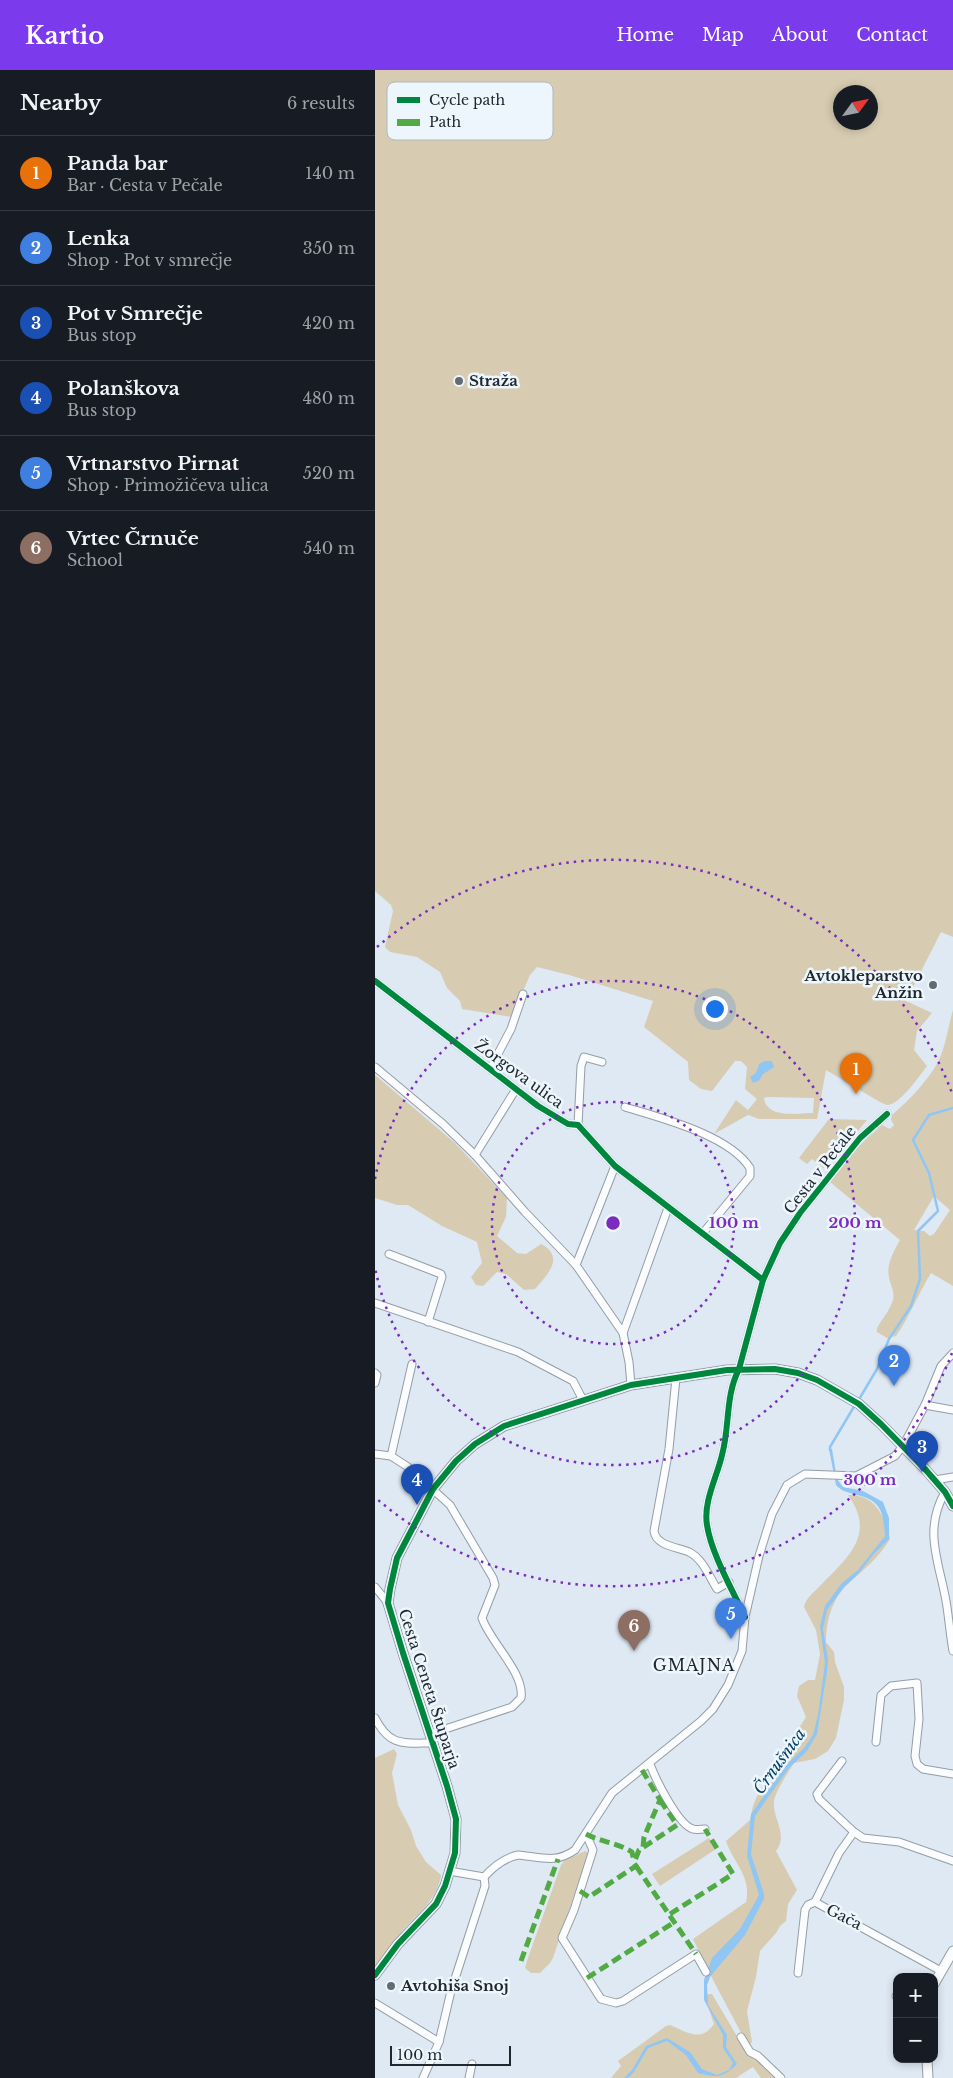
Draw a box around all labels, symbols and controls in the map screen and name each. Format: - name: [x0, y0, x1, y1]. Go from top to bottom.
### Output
- text: Kartio: [25, 21, 104, 50]
- text: Home: [616, 24, 674, 46]
- text: Map: [702, 24, 744, 46]
- text: About: [772, 24, 828, 46]
- text: Contact: [856, 24, 928, 46]
- legend: [387, 82, 553, 140]
- north arrow: [833, 85, 878, 130]
- text: Nearby: [20, 90, 101, 116]
- text: Cycle path: [429, 91, 506, 109]
- text: 6 results: [287, 93, 355, 113]
- text: Path: [429, 113, 461, 131]
- text: Panda bar: [67, 152, 167, 175]
- text: 1: [33, 163, 39, 183]
- text: 140 m: [305, 163, 355, 183]
- text: Bar · Cesta v Pečale: [67, 175, 223, 195]
- text: Lenka: [67, 227, 130, 250]
- text: 2: [31, 238, 41, 258]
- text: 350 m: [303, 238, 355, 258]
- text: Shop · Pot v smrečje: [67, 250, 232, 270]
- text: Pot v Smrečje: [67, 302, 203, 325]
- text: 3: [31, 313, 41, 333]
- text: 420 m: [303, 313, 355, 333]
- text: Bus stop: [67, 325, 136, 345]
- place label: Straža: [469, 371, 518, 390]
- marker: Straža: [453, 375, 465, 387]
- text: Polanškova: [67, 377, 180, 400]
- text: 4: [31, 388, 41, 408]
- text: 480 m: [303, 388, 355, 408]
- text: Bus stop: [67, 400, 136, 420]
- text: Vrtnarstvo Pirnat: [67, 452, 239, 475]
- text: 5: [31, 463, 41, 483]
- text: 520 m: [303, 463, 355, 483]
- text: Shop · Primožičeva ulica: [67, 475, 269, 495]
- text: Vrtec Črnuče: [67, 527, 199, 550]
- text: 6: [31, 538, 41, 558]
- text: 540 m: [303, 538, 355, 558]
- text: School: [67, 550, 123, 570]
- place label: Avtokleparstvo Anžin: [803, 966, 923, 1002]
- marker: Avtokleparstvo Anžin: [927, 979, 939, 991]
- your location: [702, 996, 728, 1022]
- street label: Žorgova ulica: [471, 1035, 568, 1112]
- pin: 1: [840, 1053, 872, 1094]
- street label: Cesta v Pečale: [779, 1122, 860, 1217]
- text: 100 m: [709, 1213, 759, 1232]
- text: 200 m: [829, 1213, 882, 1232]
- centre of rings: [604, 1214, 622, 1232]
- pin: 2: [878, 1345, 910, 1386]
- pin: 3: [906, 1431, 938, 1472]
- pin: 4: [401, 1464, 433, 1505]
- text: 300 m: [844, 1470, 897, 1489]
- pin: 5: [715, 1598, 747, 1639]
- street label: Cesta Ceneta Štuparja: [395, 1606, 465, 1772]
- pin: 6: [618, 1610, 650, 1651]
- district label: GMAJNA: [653, 1655, 735, 1675]
- water label: Črnušnica: [748, 1724, 810, 1798]
- street label: Gača: [823, 1900, 866, 1934]
- map controls: [893, 1973, 938, 2063]
- button: +: [893, 1973, 938, 2018]
- place label: Avtohiša Snoj: [400, 1976, 509, 1995]
- marker: Avtohiša Snoj: [385, 1980, 397, 1992]
- button: −: [893, 2018, 938, 2063]
- scale bar: [390, 2043, 511, 2066]
- text: 100 m: [397, 2046, 442, 2064]

